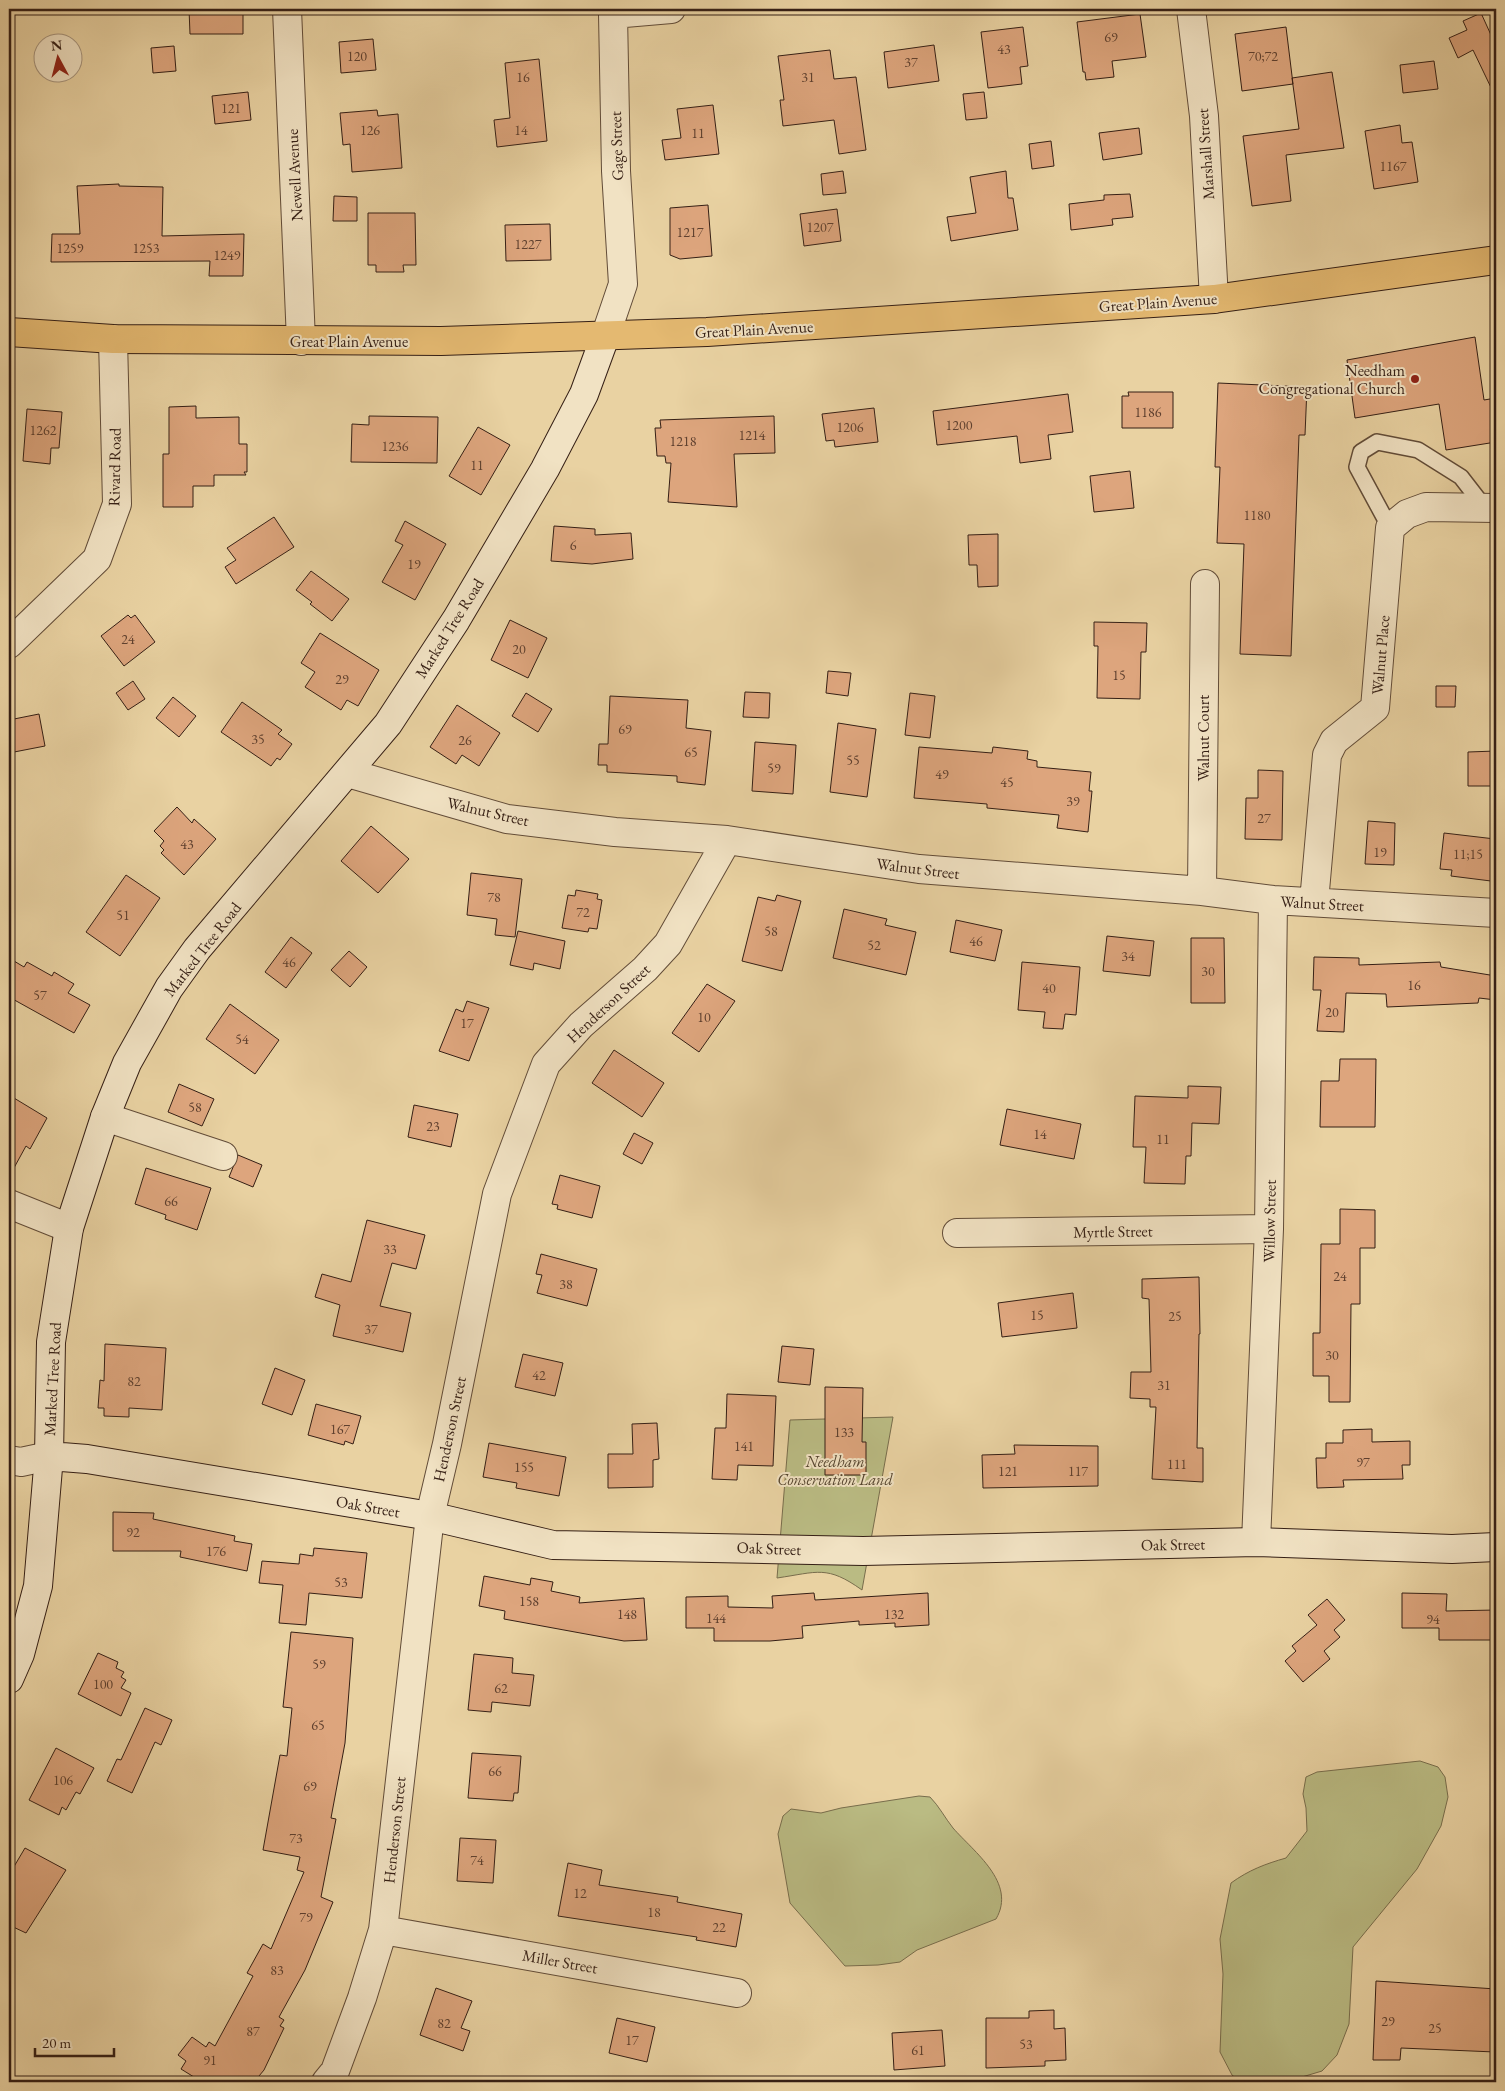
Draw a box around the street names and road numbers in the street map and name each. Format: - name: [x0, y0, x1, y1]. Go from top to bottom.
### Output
- street label: Marshall Street: [1192, 108, 1219, 200]
- street label: Gage Street: [605, 111, 628, 181]
- street label: Newell Avenue: [282, 128, 307, 222]
- street label: Great Plain Avenue: [1098, 288, 1218, 317]
- street label: Great Plain Avenue: [694, 316, 814, 343]
- street label: Great Plain Avenue: [290, 331, 408, 352]
- street label: Rivard Road: [103, 427, 126, 506]
- street label: Marked Tree Road: [410, 574, 489, 682]
- street label: Walnut Place: [1367, 614, 1394, 696]
- street label: Walnut Court: [1193, 695, 1214, 781]
- street label: Walnut Street: [445, 792, 531, 831]
- street label: Walnut Street: [875, 853, 961, 884]
- street label: Walnut Street: [1280, 891, 1364, 916]
- street label: Marked Tree Road: [159, 897, 246, 1001]
- street label: Henderson Street: [562, 959, 655, 1048]
- street label: Willow Street: [1258, 1179, 1281, 1263]
- street label: Myrtle Street: [1073, 1220, 1153, 1243]
- street label: Marked Tree Road: [39, 1321, 66, 1437]
- street label: Henderson Street: [428, 1374, 471, 1484]
- street label: Oak Street: [334, 1491, 401, 1522]
- street label: Oak Street: [1141, 1533, 1205, 1556]
- street label: Oak Street: [736, 1537, 802, 1560]
- street label: Henderson Street: [378, 1776, 411, 1884]
- street label: Miller Street: [521, 1945, 599, 1978]

